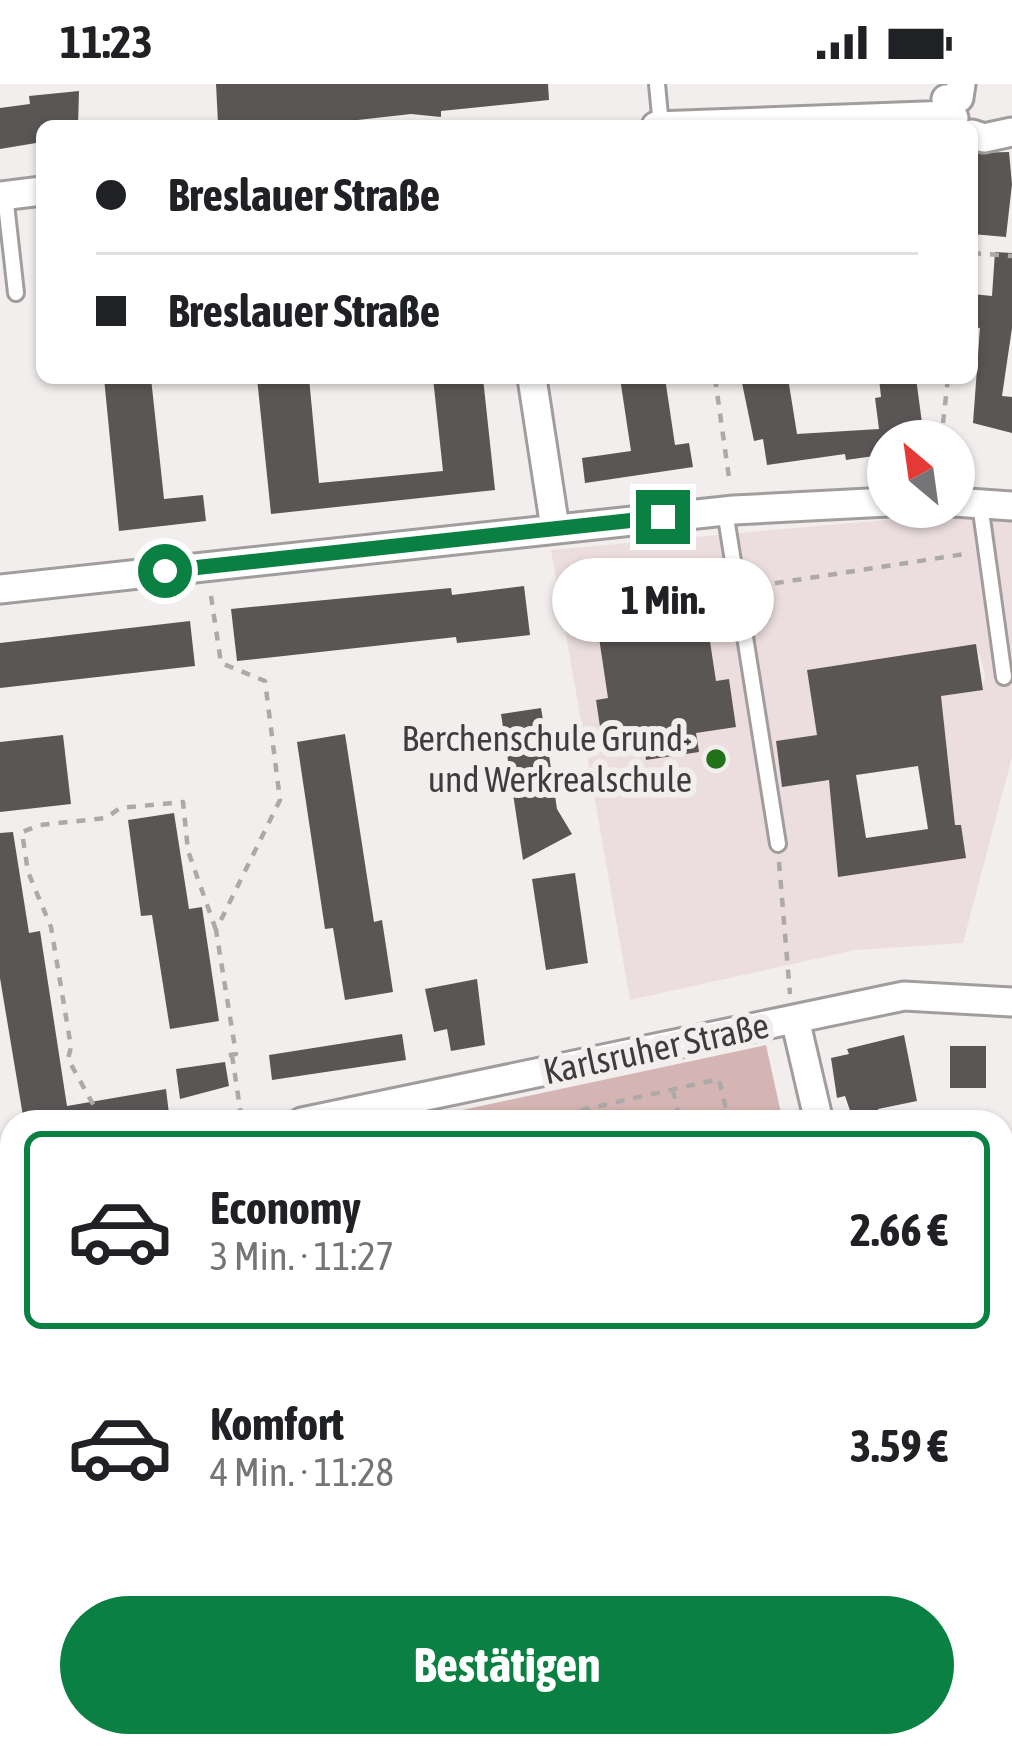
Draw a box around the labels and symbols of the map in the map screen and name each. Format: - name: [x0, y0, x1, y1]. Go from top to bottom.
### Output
- north arrow: [867, 420, 975, 528]
- route end: [636, 490, 690, 544]
- route start: [138, 544, 192, 598]
- callout: 1 Min.: [552, 559, 774, 643]
- place label: Berchenschule Grund- und Werkrealschule: [401, 717, 692, 800]
- marker: Berchenschule Grund- und Werkrealschule: [703, 746, 729, 772]
- street label: Karlsruher Straße: [539, 1004, 773, 1092]

